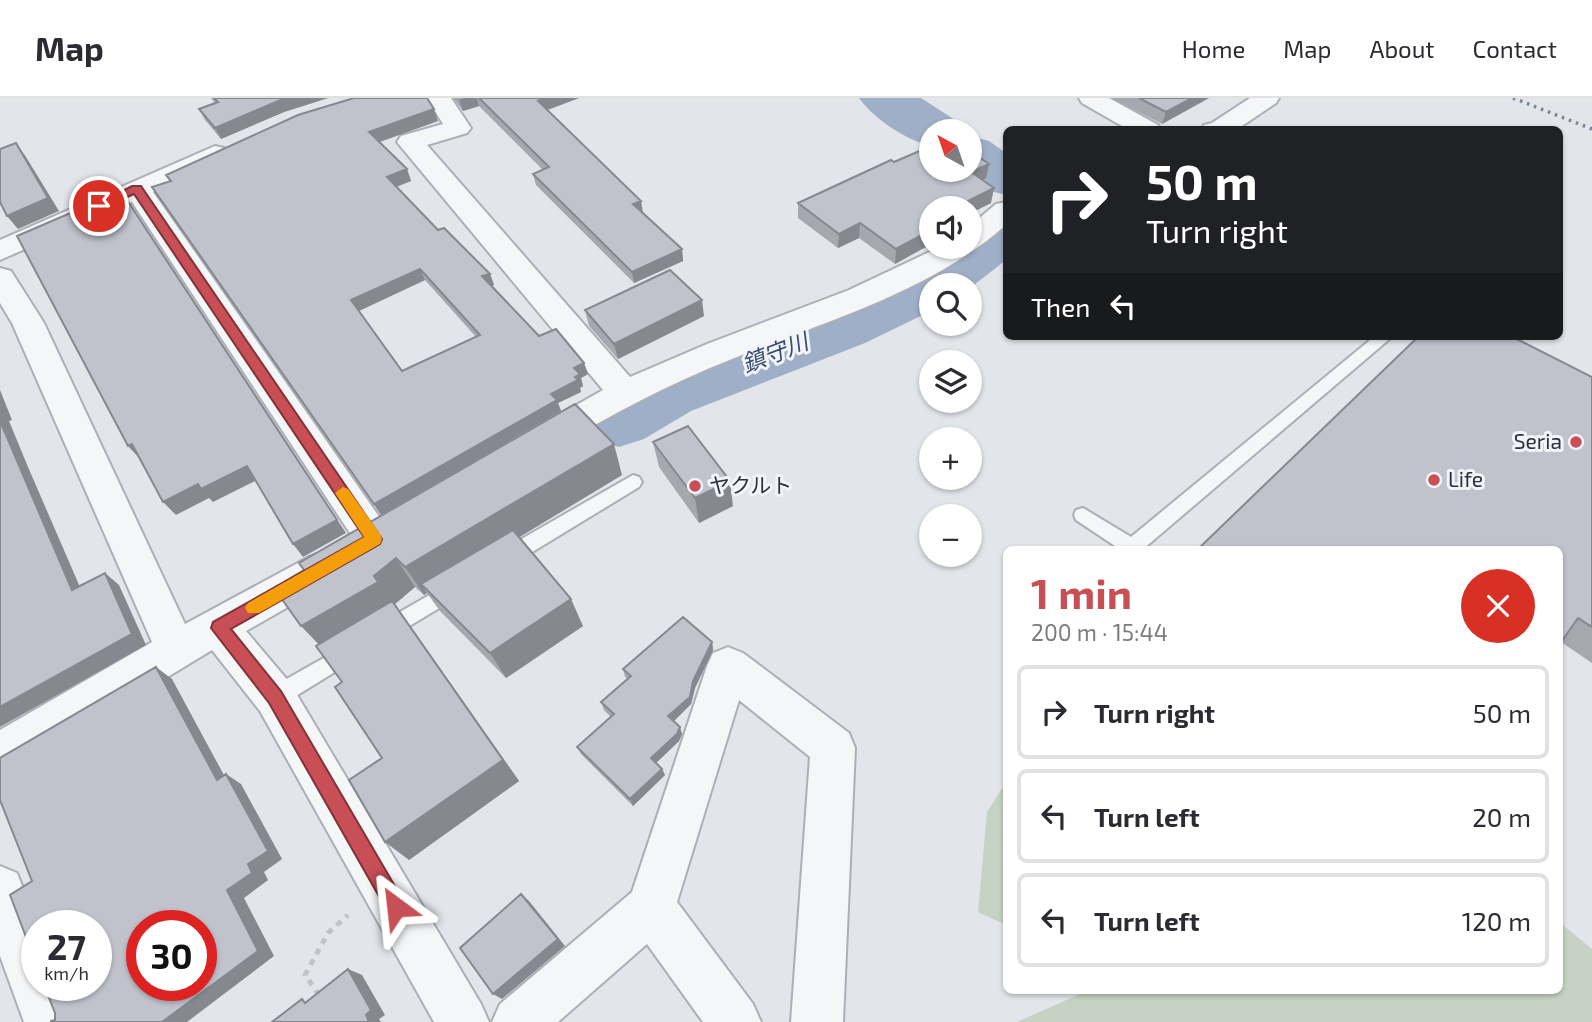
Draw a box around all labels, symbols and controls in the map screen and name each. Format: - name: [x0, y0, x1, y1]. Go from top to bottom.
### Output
- text: Map: [35, 28, 104, 68]
- text: Home: [1182, 34, 1245, 63]
- text: Map: [1283, 34, 1331, 63]
- text: About: [1369, 34, 1435, 63]
- text: Contact: [1473, 34, 1557, 63]
- north arrow: [919, 119, 982, 182]
- map controls: [919, 119, 982, 567]
- text: 50 m: [1146, 151, 1258, 210]
- icon: right: [1031, 154, 1122, 245]
- pin: [69, 176, 129, 236]
- icon: arrive: [80, 187, 118, 225]
- button: sound: [919, 196, 982, 259]
- text: Turn right: [1146, 211, 1288, 249]
- button: search: [919, 273, 982, 336]
- icon: left: [1104, 287, 1142, 325]
- text: Then: [1031, 291, 1090, 322]
- water label: 鎮守川: [737, 326, 815, 378]
- button: layers: [919, 350, 982, 413]
- button: +: [919, 427, 982, 490]
- place label: Seria: [1514, 428, 1562, 453]
- marker: Seria: [1568, 434, 1584, 450]
- place label: Life: [1448, 466, 1483, 491]
- place label: ヤクルト: [709, 472, 792, 497]
- marker: Life: [1426, 472, 1442, 488]
- marker: ヤクルト: [687, 478, 703, 494]
- button: −: [919, 504, 982, 567]
- text: 1 min: [1031, 567, 1132, 617]
- button: close: [1461, 569, 1535, 643]
- text: 200 m · 15:44: [1031, 618, 1168, 646]
- icon: right: [1035, 693, 1073, 731]
- text: Turn right: [1094, 697, 1215, 728]
- text: 50 m: [1473, 697, 1531, 728]
- icon: left: [1035, 797, 1073, 835]
- text: Turn left: [1094, 801, 1200, 832]
- text: 20 m: [1472, 801, 1531, 832]
- position arrow: [359, 870, 433, 944]
- icon: left: [1035, 901, 1073, 939]
- text: Turn left: [1094, 905, 1200, 936]
- text: 120 m: [1462, 905, 1531, 936]
- speed limit sign: 30: [126, 910, 217, 1001]
- text: 27: [47, 925, 86, 967]
- text: km/h: [44, 962, 89, 984]

